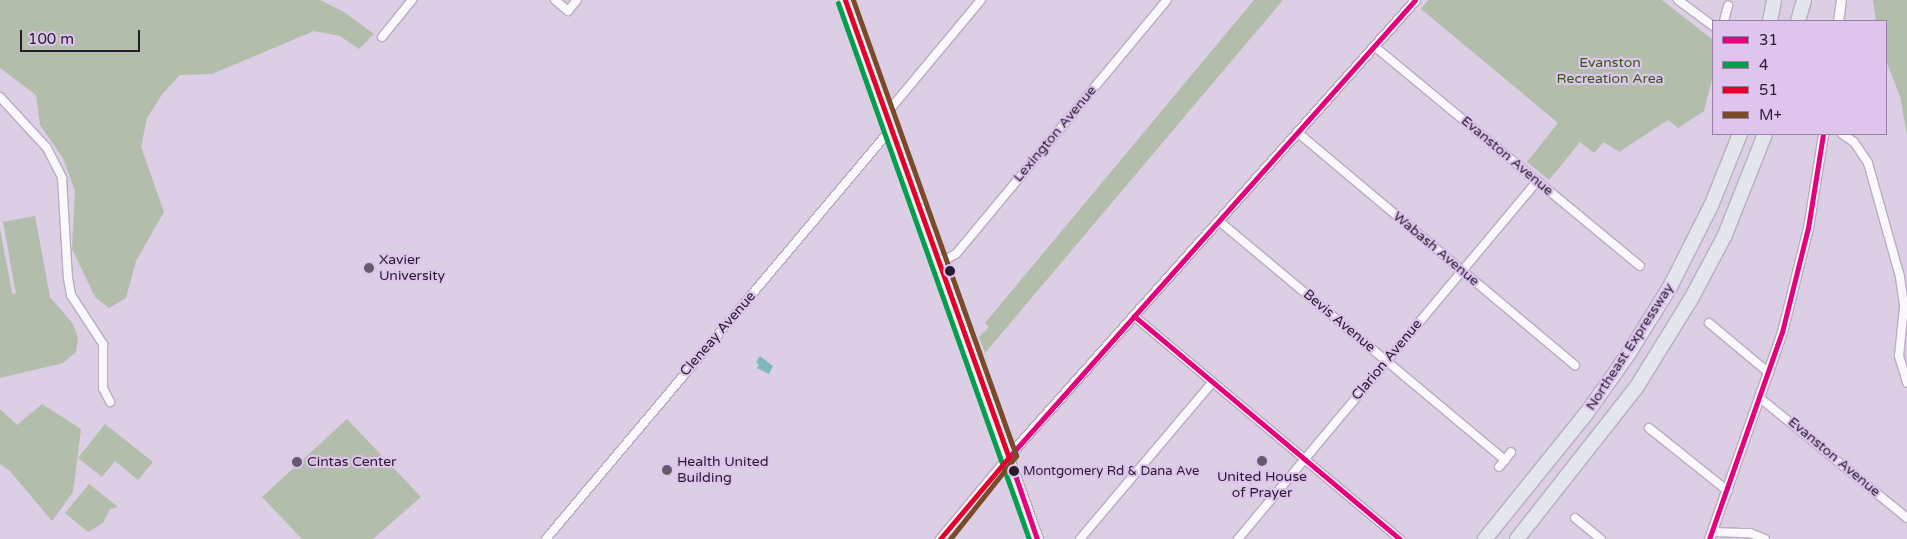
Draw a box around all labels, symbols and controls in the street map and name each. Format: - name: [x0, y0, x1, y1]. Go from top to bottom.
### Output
- scale bar: [22, 20, 142, 52]
- legend: [1712, 20, 1887, 135]
- text: 100 m: [28, 30, 74, 48]
- text: 31: [1759, 31, 1778, 49]
- park label: Evanston Recreation Area: [1557, 55, 1663, 88]
- text: 4: [1759, 56, 1768, 74]
- text: 51: [1759, 81, 1778, 99]
- street label: Lexington Avenue: [1010, 83, 1100, 185]
- text: M+: [1759, 106, 1782, 124]
- street label: Evanston Avenue: [1458, 113, 1556, 199]
- street label: Wabash Avenue: [1390, 208, 1482, 290]
- place label: Xavier University: [379, 252, 445, 284]
- marker: Xavier University: [363, 262, 375, 274]
- unlabelled marker: [945, 266, 955, 276]
- street label: Northeast Expressway: [1583, 280, 1677, 414]
- street label: Bevis Avenue: [1300, 286, 1378, 356]
- street label: Cleneay Avenue: [677, 288, 759, 380]
- street label: Clarion Avenue: [1348, 316, 1426, 404]
- street label: Evanston Avenue: [1785, 414, 1883, 500]
- place label: Cintas Center: [307, 454, 396, 470]
- place label: Health United Building: [677, 454, 769, 487]
- marker: United House of Prayer: [1256, 455, 1268, 467]
- marker: Cintas Center: [291, 456, 303, 468]
- place label: Montgomery Rd & Dana Ave: [1023, 463, 1199, 479]
- marker: Health United Building: [661, 464, 673, 476]
- marker: Montgomery Rd & Dana Ave: [1009, 466, 1019, 476]
- place label: United House of Prayer: [1217, 469, 1307, 502]

